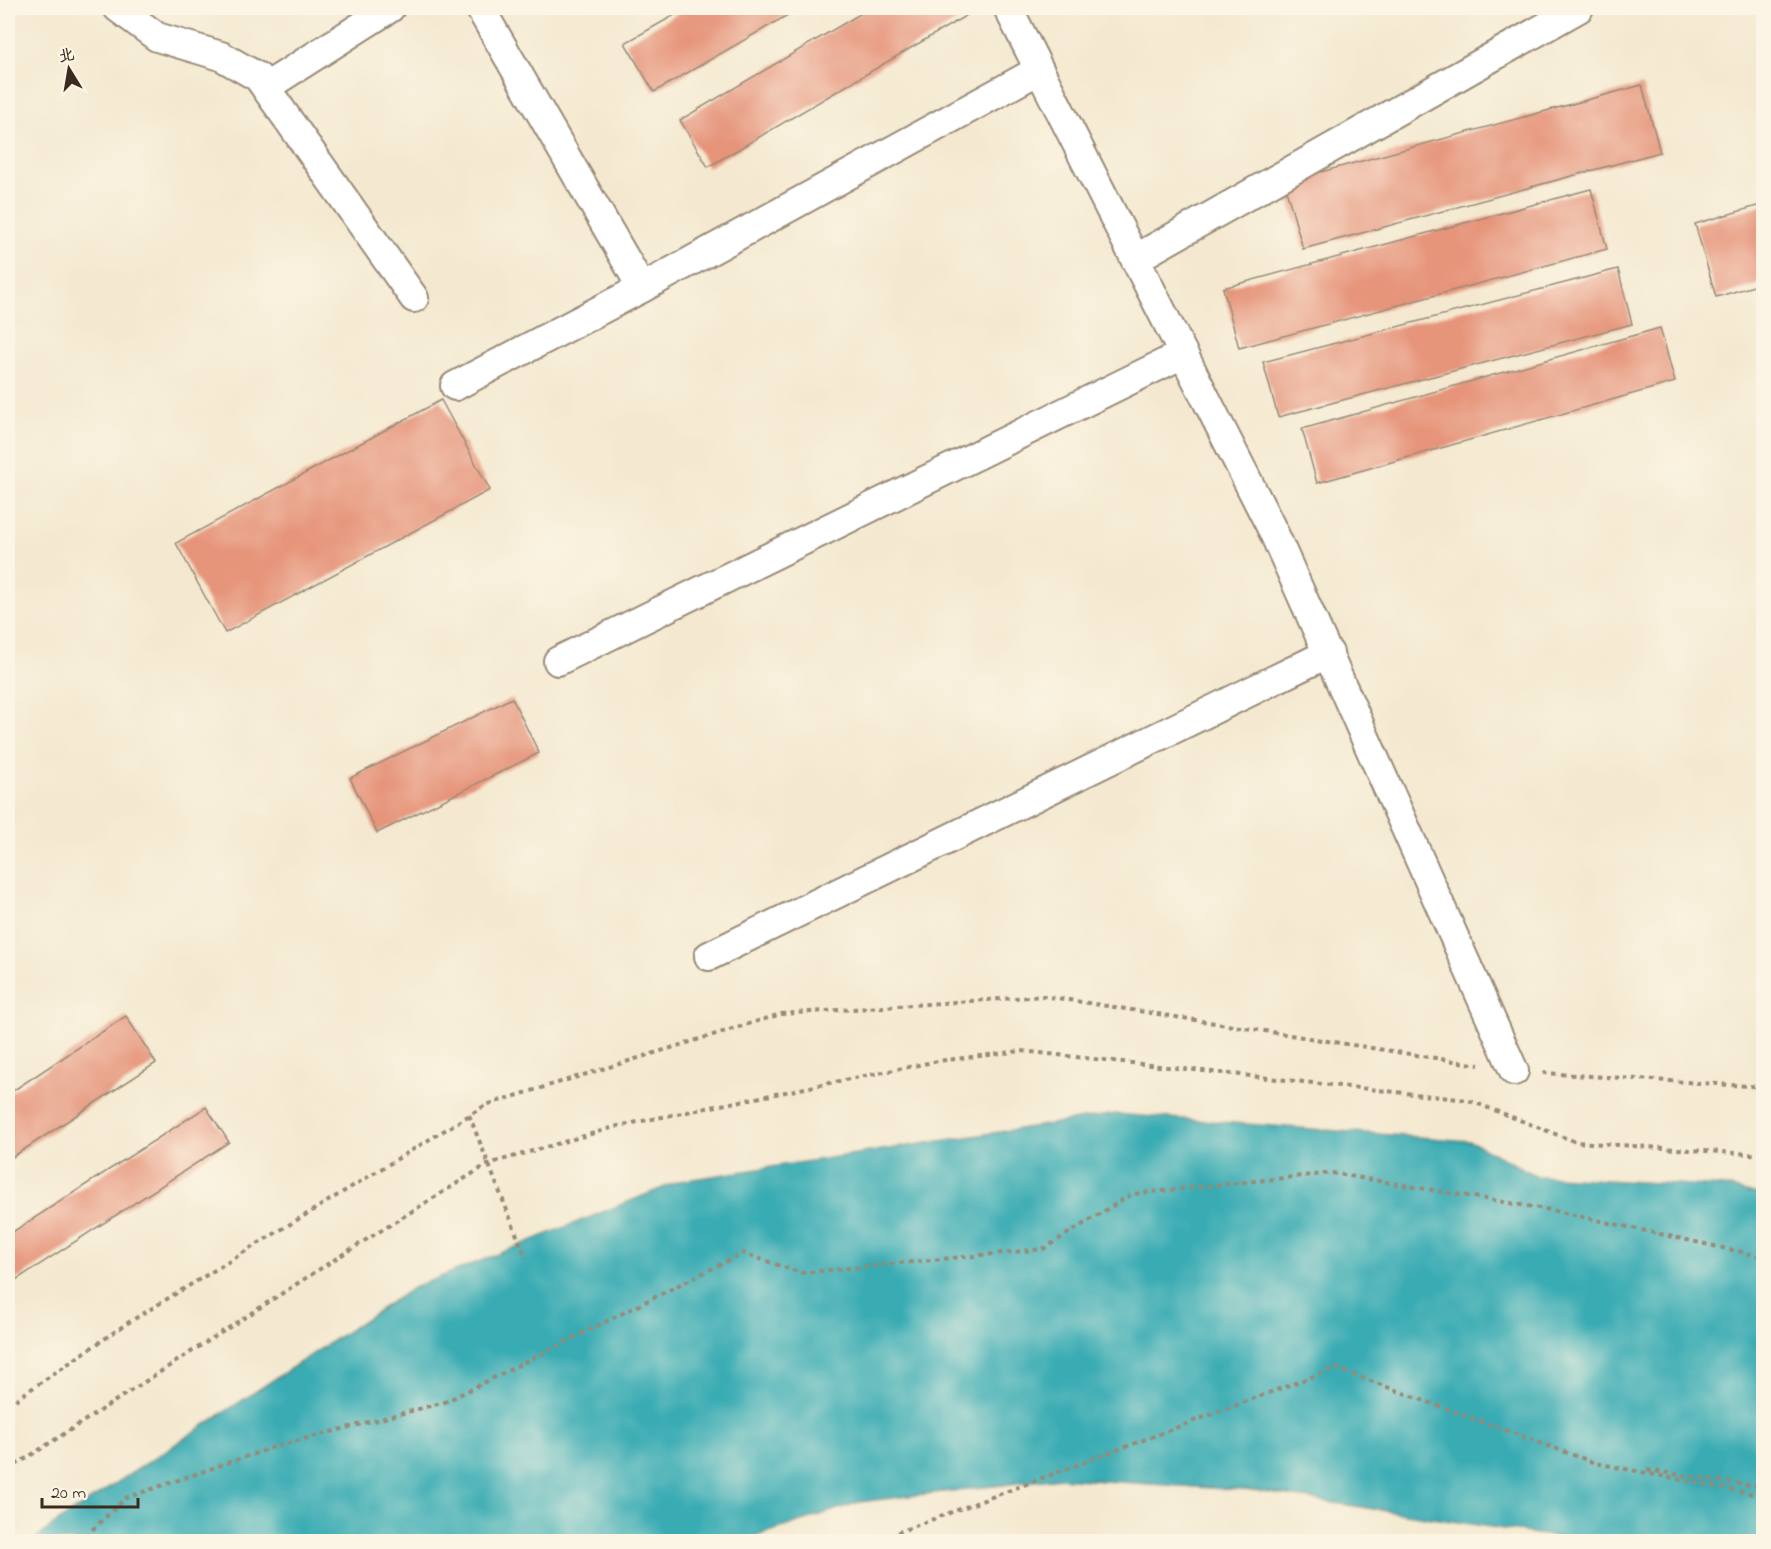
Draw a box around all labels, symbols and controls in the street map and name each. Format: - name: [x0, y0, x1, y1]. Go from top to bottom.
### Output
- north arrow: [39, 39, 99, 99]
- text: 北: [56, 43, 77, 70]
- scale bar: [42, 1471, 138, 1509]
- text: 20 m: [51, 1481, 86, 1507]

